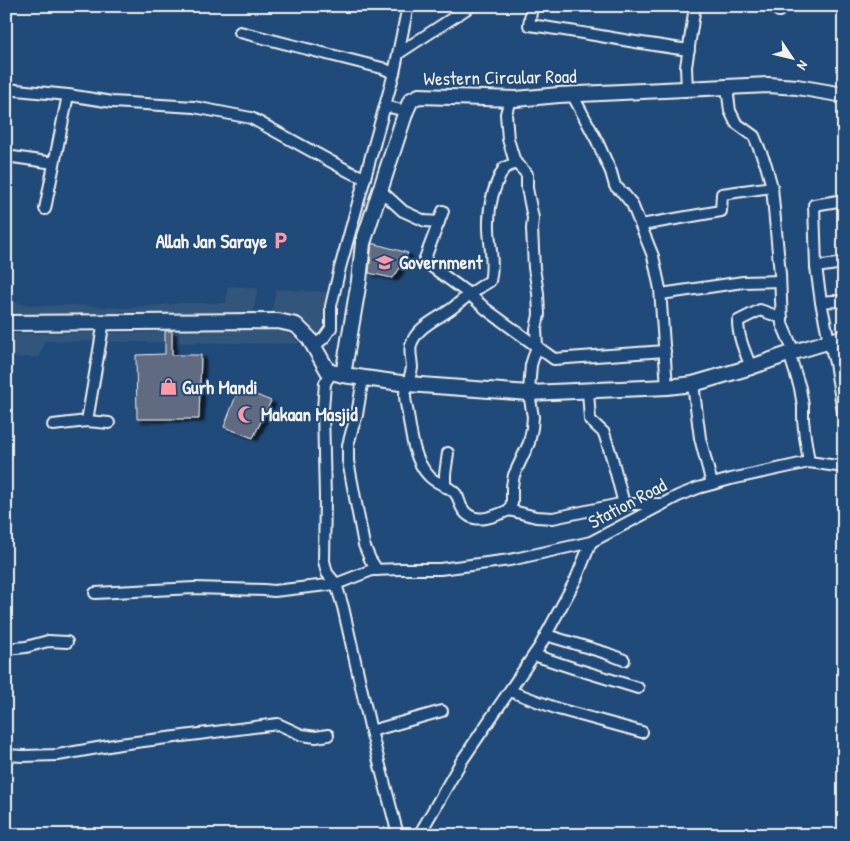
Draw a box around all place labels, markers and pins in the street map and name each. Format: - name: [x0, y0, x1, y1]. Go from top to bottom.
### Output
- place label: Allah Jan Saraye: [156, 228, 267, 255]
- parking icon: Allah Jan Saraye: [271, 231, 291, 251]
- place label: Government: [399, 249, 484, 275]
- school or university icon: Government: [375, 252, 395, 272]
- place label: Gurh Mandi: [182, 374, 257, 400]
- shop icon: Gurh Mandi: [158, 377, 178, 397]
- place label: Makaan Masjid: [261, 401, 358, 427]
- mosque icon: Makaan Masjid: [237, 404, 257, 424]

